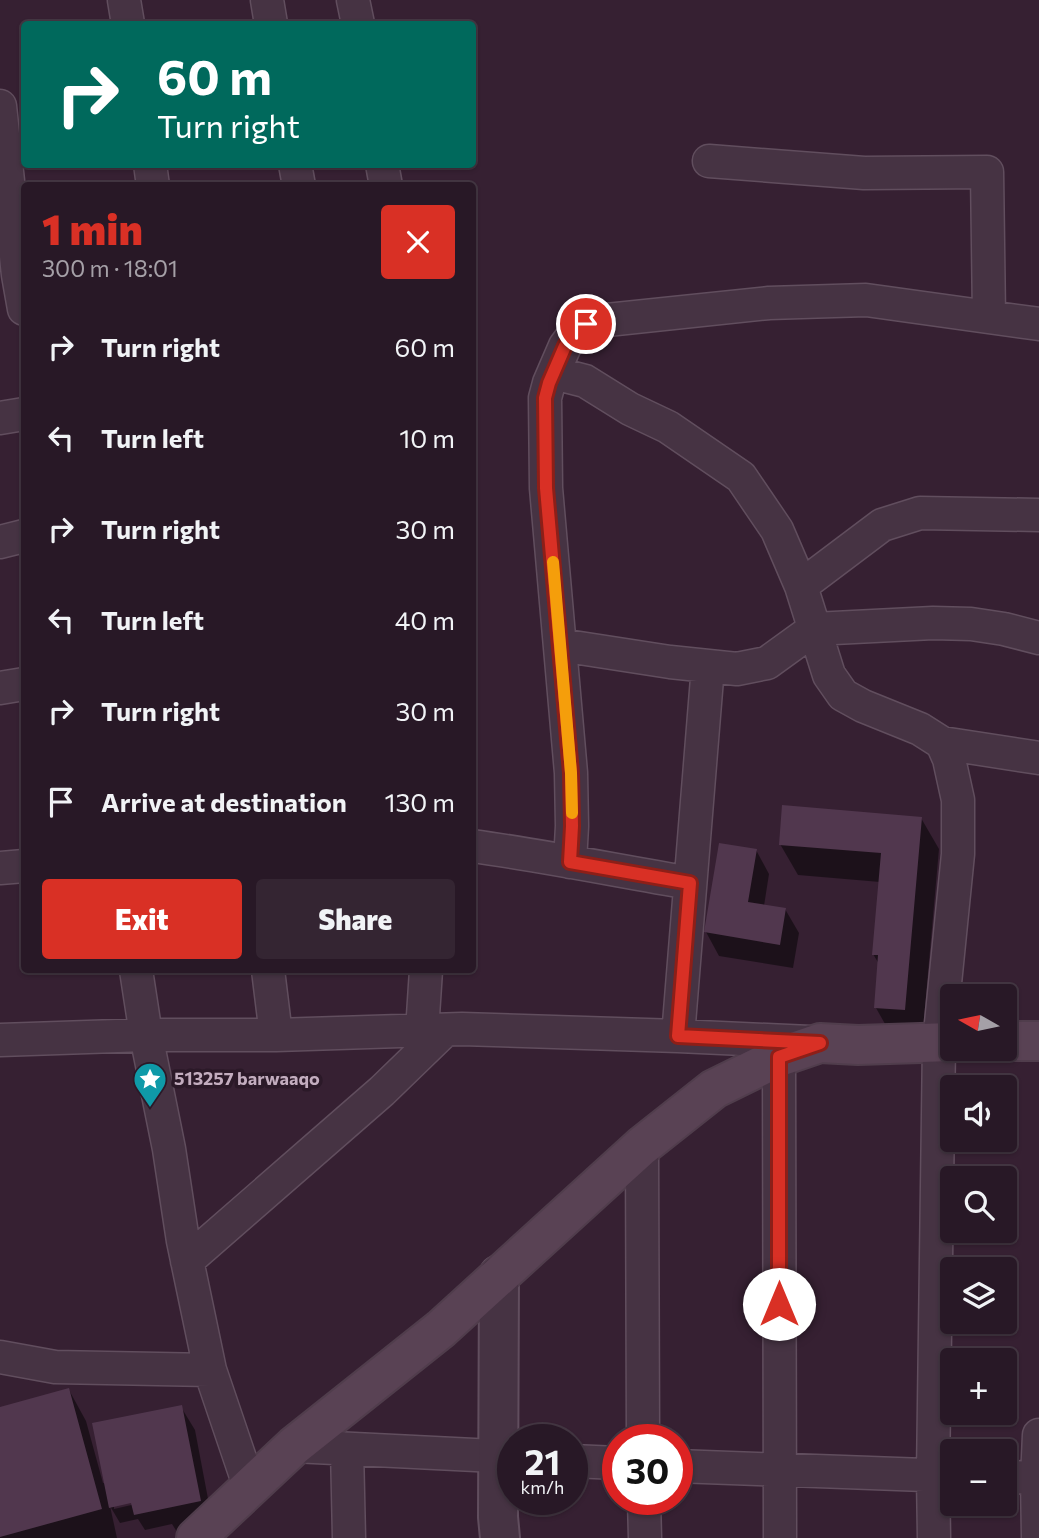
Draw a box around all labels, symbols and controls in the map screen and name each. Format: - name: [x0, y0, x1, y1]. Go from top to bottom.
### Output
- text: 60 m: [157, 45, 272, 105]
- icon: right: [42, 49, 133, 140]
- text: Turn right: [157, 105, 300, 145]
- text: 1 min: [42, 202, 143, 254]
- button: close: [381, 205, 455, 279]
- text: 300 m · 18:01: [42, 254, 178, 282]
- pin: [556, 294, 616, 354]
- icon: arrive: [567, 305, 605, 343]
- icon: right: [42, 328, 80, 366]
- text: Turn right: [101, 331, 220, 362]
- text: 60 m: [395, 331, 455, 362]
- icon: left: [42, 419, 80, 457]
- text: Turn left: [101, 422, 204, 453]
- text: 10 m: [399, 422, 455, 453]
- icon: right: [42, 510, 80, 548]
- text: Turn right: [101, 513, 220, 544]
- text: 30 m: [396, 513, 455, 544]
- icon: left: [42, 601, 80, 639]
- text: Turn left: [101, 604, 204, 635]
- text: 40 m: [395, 604, 455, 635]
- icon: right: [42, 692, 80, 730]
- text: Turn right: [101, 695, 220, 726]
- text: 30 m: [396, 695, 455, 726]
- icon: arrive: [42, 783, 80, 821]
- text: Arrive at destination: [101, 786, 347, 817]
- text: 130 m: [384, 786, 455, 817]
- button: Exit: [42, 879, 242, 959]
- button: Share: [256, 879, 455, 959]
- north arrow: [940, 984, 1017, 1060]
- map controls: [940, 984, 1017, 1516]
- place icon: 513257 barwaaqo: [131, 1060, 169, 1109]
- place label: 513257 barwaaqo: [174, 1067, 320, 1089]
- button: sound: [940, 1075, 1017, 1152]
- button: search: [940, 1166, 1017, 1243]
- button: layers: [940, 1257, 1017, 1334]
- position arrow: [742, 1267, 816, 1341]
- button: +: [940, 1348, 1017, 1425]
- speed limit sign: 30: [602, 1424, 693, 1515]
- text: 21: [525, 1439, 560, 1482]
- button: −: [940, 1439, 1017, 1516]
- text: km/h: [521, 1476, 564, 1498]

